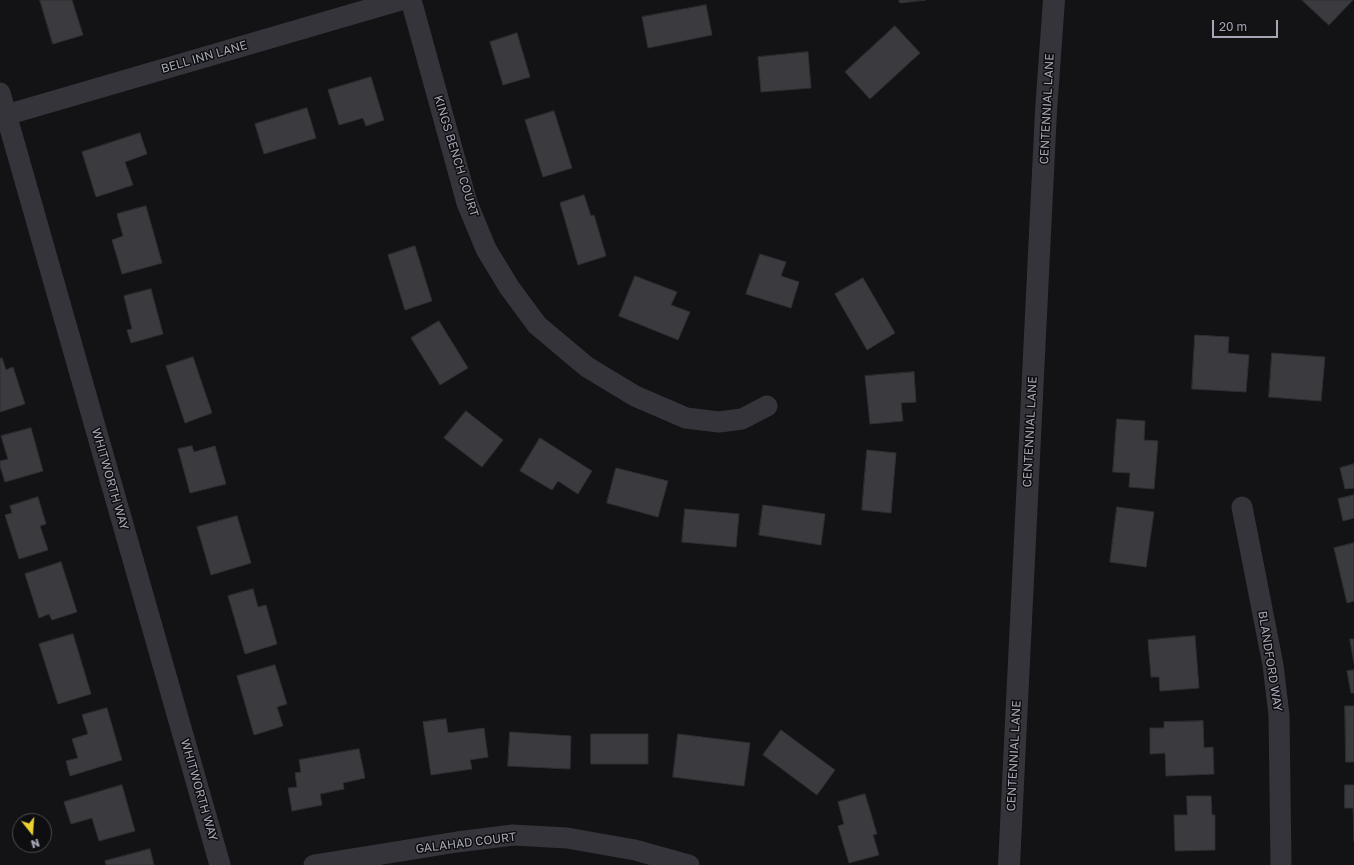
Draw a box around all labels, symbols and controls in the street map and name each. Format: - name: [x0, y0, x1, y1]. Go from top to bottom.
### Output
- scale bar: [1214, 12, 1280, 38]
- text: 20 m: [1219, 19, 1247, 34]
- street label: BELL INN LANE: [159, 38, 249, 76]
- street label: CENTENNIAL LANE: [1037, 53, 1057, 165]
- street label: KINGS BENCH COURT: [431, 93, 481, 219]
- street label: CENTENNIAL LANE: [1020, 376, 1040, 488]
- street label: WHITWORTH WAY: [89, 426, 131, 532]
- street label: BLANDFORD WAY: [1255, 610, 1285, 712]
- street label: CENTENNIAL LANE: [1004, 700, 1024, 812]
- street label: WHITWORTH WAY: [178, 737, 220, 843]
- north arrow: [12, 813, 52, 853]
- street label: GALAHAD COURT: [415, 830, 517, 856]
- text: N: [29, 837, 41, 851]

